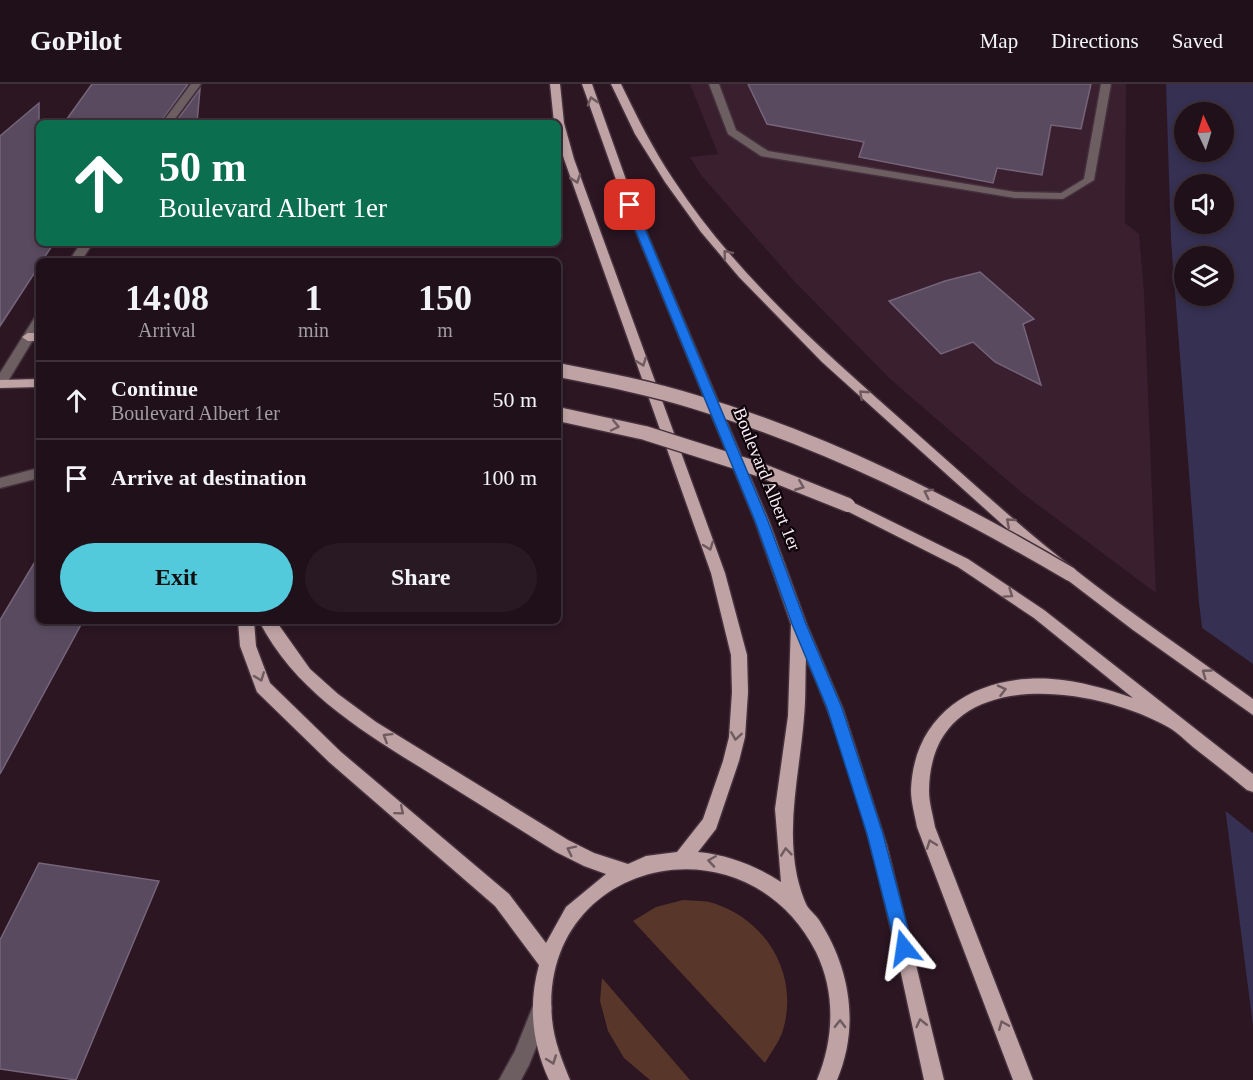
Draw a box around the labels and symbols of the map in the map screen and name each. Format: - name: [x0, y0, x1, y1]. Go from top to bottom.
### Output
- one-way arrow: [587, 96, 599, 107]
- north arrow: [1174, 102, 1234, 162]
- one-way arrow: [568, 173, 581, 184]
- pin: [604, 179, 655, 230]
- one-way arrow: [723, 250, 734, 261]
- one-way arrow: [634, 357, 647, 367]
- one-way arrow: [859, 390, 870, 401]
- street label: Boulevard Albert 1er: [729, 405, 805, 553]
- one-way arrow: [610, 419, 620, 432]
- one-way arrow: [794, 479, 805, 491]
- one-way arrow: [923, 489, 934, 500]
- one-way arrow: [1006, 518, 1016, 529]
- one-way arrow: [701, 540, 714, 551]
- one-way arrow: [1003, 587, 1014, 598]
- one-way arrow: [1201, 669, 1212, 680]
- one-way arrow: [253, 671, 265, 682]
- one-way arrow: [996, 685, 1006, 698]
- one-way arrow: [731, 731, 743, 741]
- one-way arrow: [382, 734, 393, 745]
- one-way arrow: [393, 804, 404, 815]
- one-way arrow: [926, 839, 939, 849]
- one-way arrow: [566, 846, 577, 858]
- one-way arrow: [780, 847, 792, 856]
- one-way arrow: [707, 856, 717, 868]
- position arrow: [872, 916, 936, 980]
- one-way arrow: [915, 1018, 928, 1028]
- one-way arrow: [834, 1019, 846, 1028]
- one-way arrow: [998, 1020, 1010, 1031]
- one-way arrow: [544, 1054, 557, 1065]

